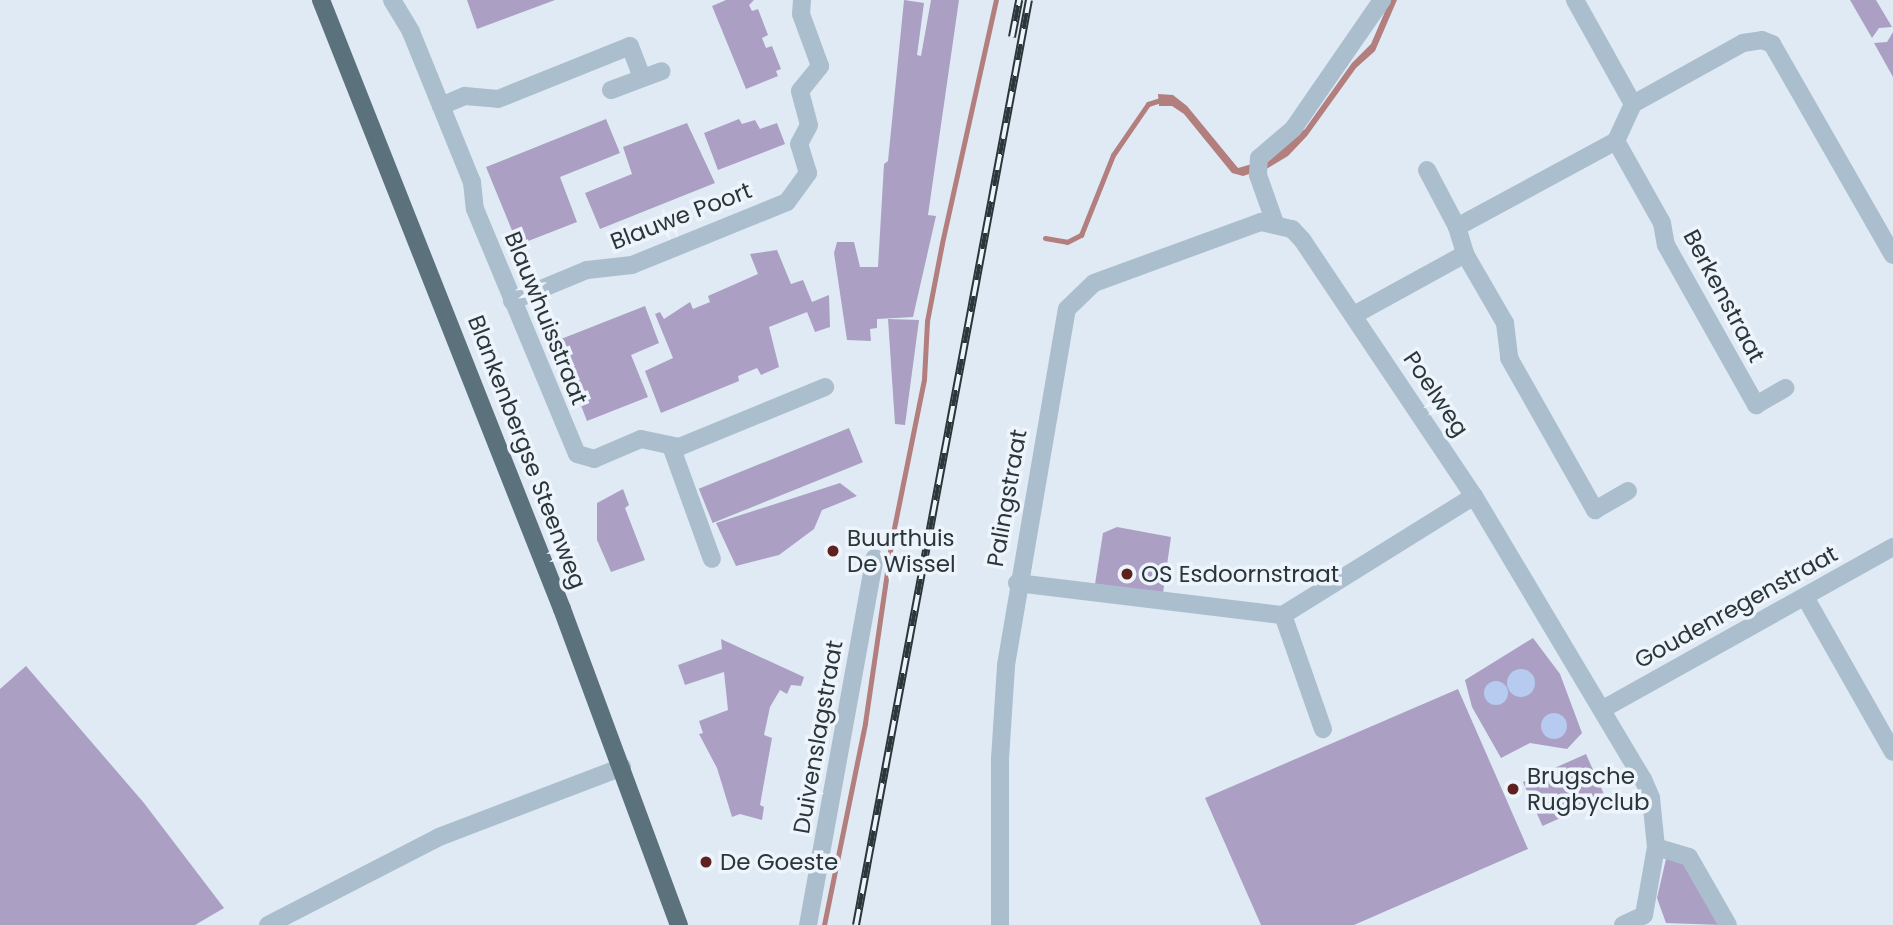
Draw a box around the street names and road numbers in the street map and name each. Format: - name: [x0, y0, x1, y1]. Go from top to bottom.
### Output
- street label: Blauwe Poort: [607, 176, 755, 256]
- street label: Berkenstraat: [1677, 225, 1771, 367]
- street label: Blauwhuisstraat: [499, 227, 593, 409]
- street label: Blankenbergse Steenweg: [462, 311, 592, 593]
- street label: Poelweg: [1398, 346, 1474, 442]
- street label: Palingstraat: [981, 427, 1033, 569]
- street label: Goudenregenstraat: [1630, 540, 1842, 674]
- street label: Duivenslagstraat: [787, 638, 849, 836]

